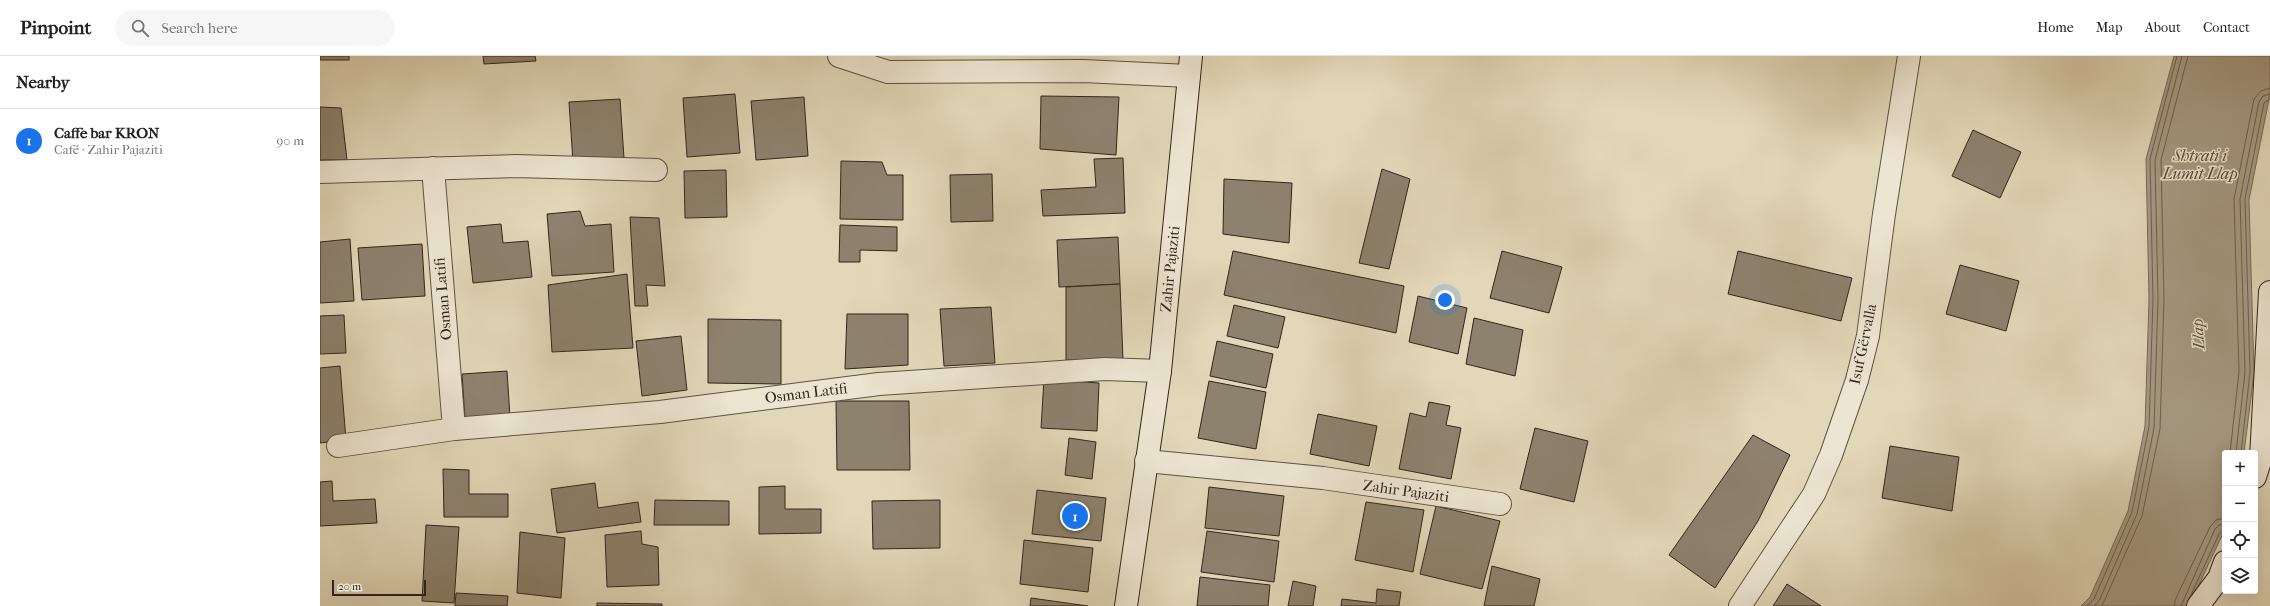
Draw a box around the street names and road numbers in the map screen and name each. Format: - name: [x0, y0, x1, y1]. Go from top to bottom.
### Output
- street label: Zahir Pajaziti: [1157, 224, 1184, 313]
- street label: Osman Latifi: [430, 256, 456, 341]
- street label: Isuf Gërvalla: [1846, 301, 1881, 386]
- street label: Osman Latifi: [764, 379, 849, 407]
- street label: Zahir Pajaziti: [1362, 476, 1451, 506]

